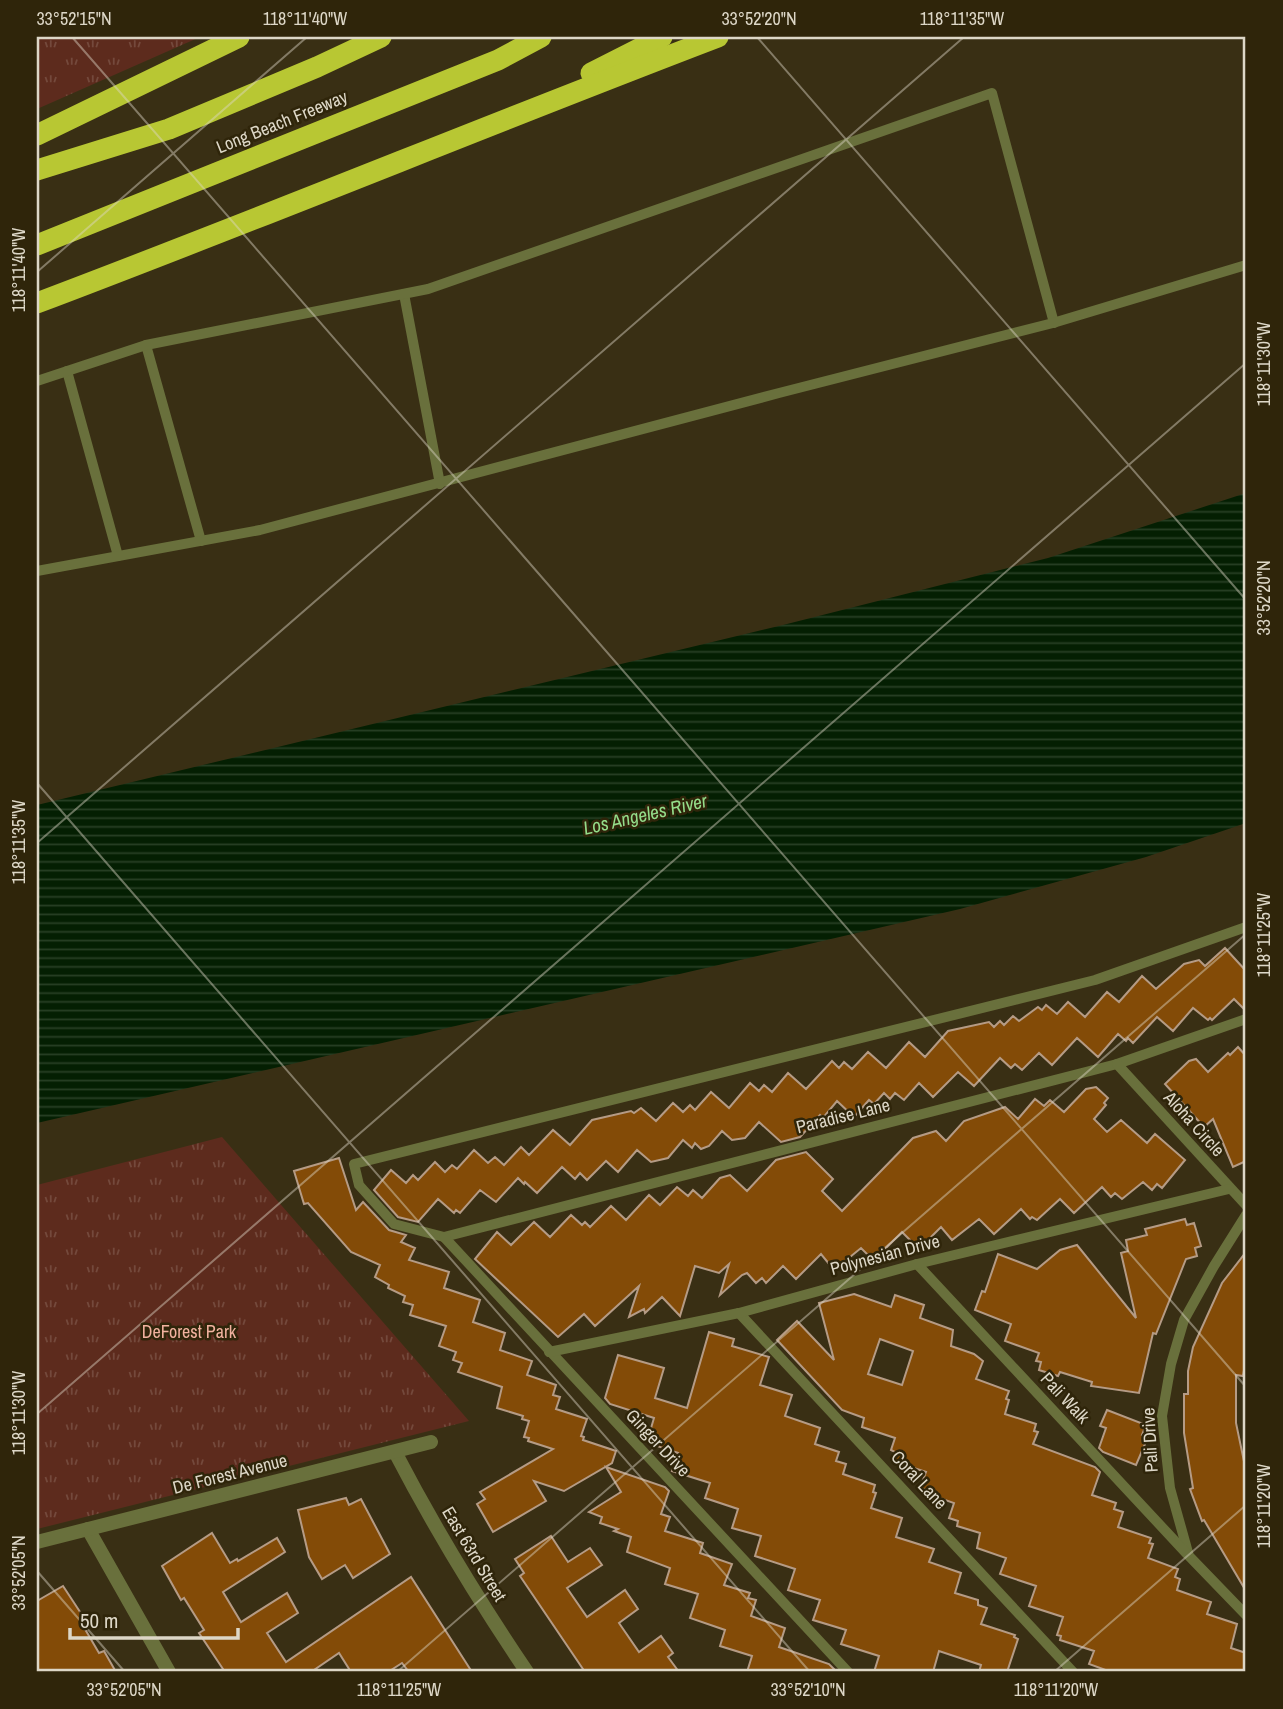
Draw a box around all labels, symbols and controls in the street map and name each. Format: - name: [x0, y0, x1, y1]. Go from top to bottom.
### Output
- text: 33°52'15"N: [36, 6, 112, 31]
- text: 118°11'40"W: [263, 6, 347, 31]
- text: 33°52'20"N: [721, 6, 797, 31]
- text: 118°11'35"W: [920, 6, 1004, 31]
- street label: Long Beach Freeway: [212, 84, 352, 159]
- text: 118°11'40"W: [6, 228, 31, 312]
- text: 118°11'30"W: [1251, 322, 1276, 406]
- text: 33°52'20"N: [1251, 560, 1276, 636]
- water label: Los Angeles River: [581, 787, 710, 841]
- text: 118°11'35"W: [6, 800, 31, 884]
- text: 118°11'25"W: [1251, 893, 1276, 977]
- street label: Aloha Circle: [1158, 1085, 1231, 1162]
- street label: Paradise Lane: [793, 1092, 892, 1139]
- street label: Polynesian Drive: [827, 1228, 942, 1281]
- park label: DeForest Park: [142, 1319, 237, 1344]
- street label: Pali Walk: [1035, 1367, 1096, 1429]
- text: 118°11'30"W: [6, 1371, 31, 1455]
- street label: Ginger Drive: [620, 1403, 696, 1482]
- street label: Pali Drive: [1135, 1407, 1164, 1473]
- street label: Coral Lane: [886, 1445, 953, 1515]
- street label: De Forest Avenue: [170, 1447, 290, 1500]
- text: 118°11'20"W: [1251, 1464, 1276, 1548]
- street label: East 63rd Street: [436, 1502, 513, 1606]
- text: 33°52'05"N: [6, 1535, 31, 1611]
- scale bar: [70, 1597, 238, 1641]
- text: 50 m: [80, 1606, 118, 1635]
- text: 33°52'05"N: [86, 1677, 162, 1702]
- text: 118°11'25"W: [357, 1677, 441, 1702]
- text: 33°52'10"N: [770, 1677, 846, 1702]
- text: 118°11'20"W: [1014, 1677, 1098, 1702]

